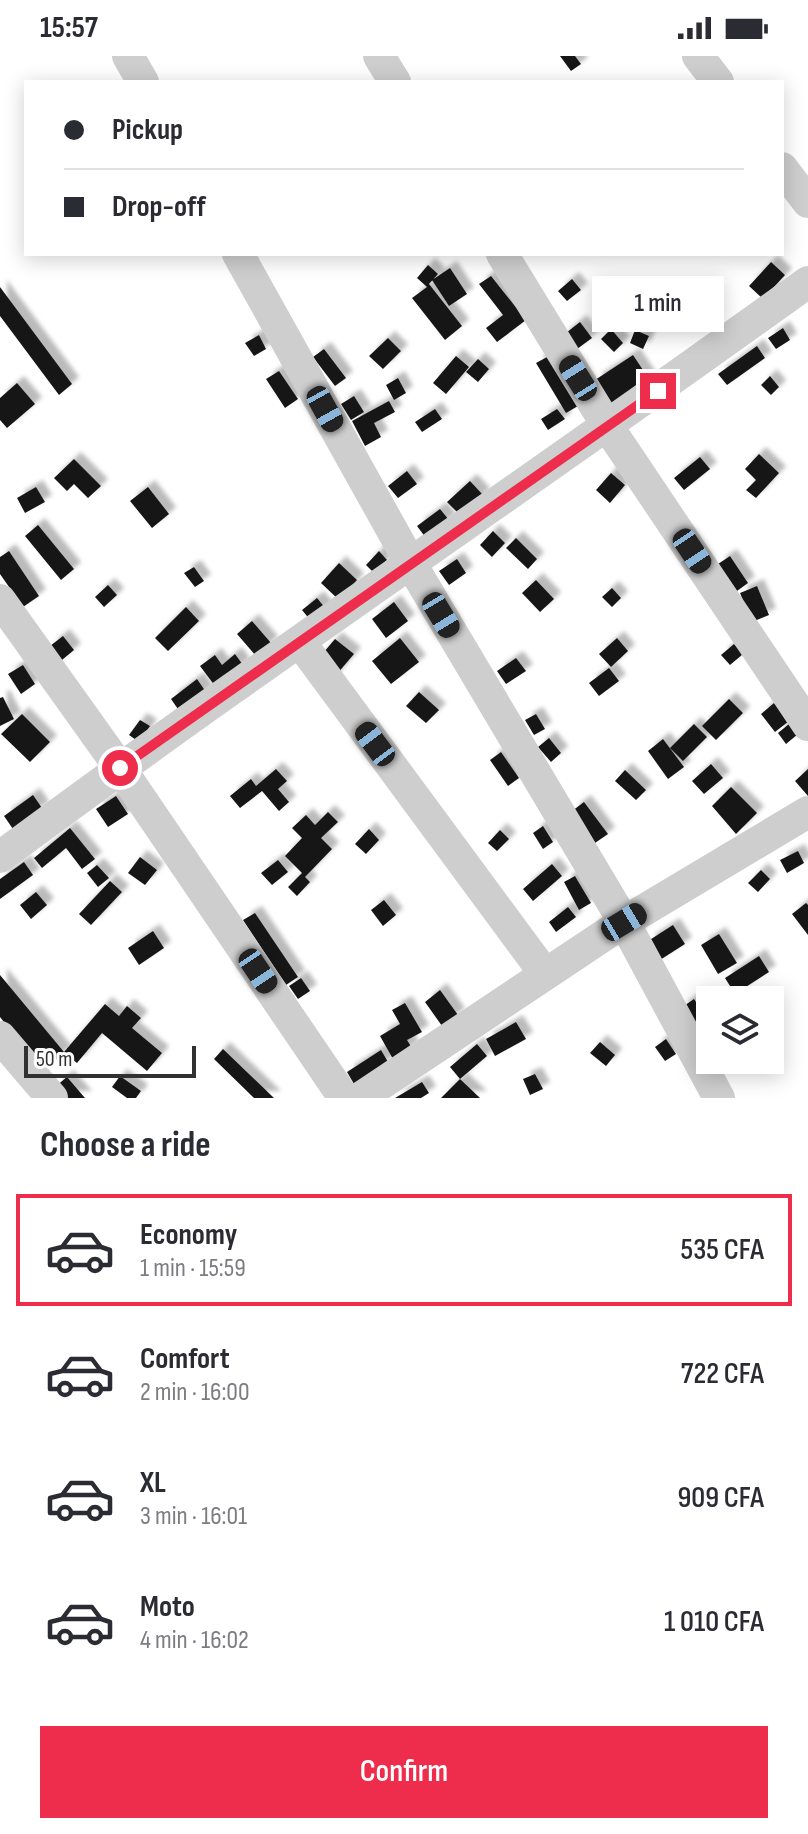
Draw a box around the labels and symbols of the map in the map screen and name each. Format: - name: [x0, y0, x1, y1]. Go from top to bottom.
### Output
- callout: 1 min: [592, 275, 724, 331]
- car: [555, 351, 601, 405]
- route end: [640, 373, 676, 409]
- car: [303, 382, 347, 436]
- car: [669, 524, 715, 578]
- car: [418, 588, 464, 642]
- car: [351, 718, 399, 770]
- route start: [102, 750, 138, 786]
- car: [597, 899, 651, 945]
- car: [235, 944, 281, 998]
- scale bar: [24, 1042, 196, 1078]

